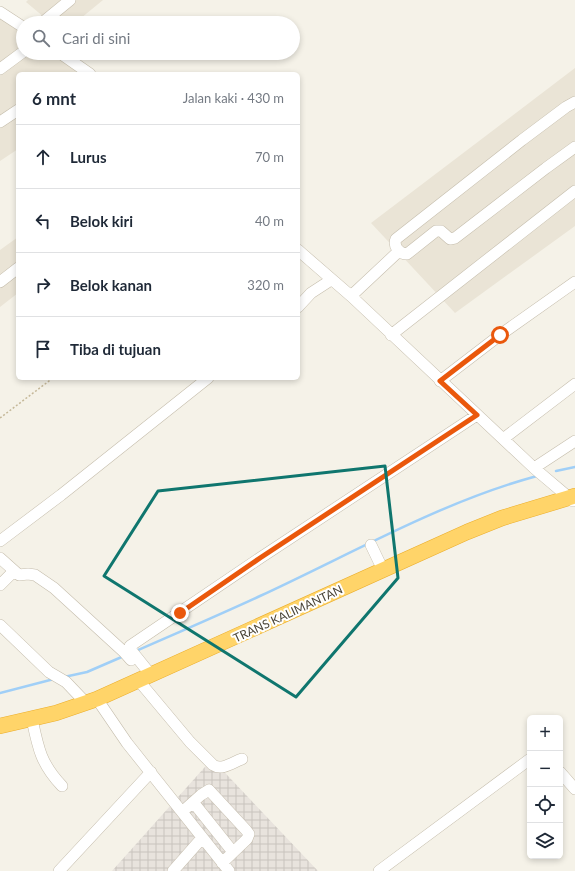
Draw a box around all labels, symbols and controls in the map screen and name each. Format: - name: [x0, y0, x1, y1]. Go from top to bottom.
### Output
- search box: [16, 16, 300, 60]
- icon: search: [30, 27, 52, 49]
- text: Cari di sini: [62, 29, 130, 47]
- text: 6 mnt: [32, 88, 76, 109]
- text: Jalan kaki · 430 m: [183, 90, 284, 106]
- icon: ahead: [32, 146, 54, 168]
- text: Lurus: [70, 148, 107, 166]
- text: 70 m: [255, 149, 284, 165]
- icon: left: [32, 210, 54, 232]
- text: Belok kiri: [70, 212, 133, 230]
- text: 40 m: [255, 213, 284, 229]
- icon: right: [32, 274, 54, 296]
- text: Belok kanan: [70, 276, 152, 294]
- text: 320 m: [247, 277, 284, 293]
- route start: [491, 326, 509, 344]
- icon: arrive: [32, 338, 54, 360]
- text: Tiba di tujuan: [70, 340, 161, 358]
- street label: TRANS KALIMANTAN: [231, 582, 345, 645]
- route end: [171, 604, 189, 622]
- map controls: [527, 715, 563, 859]
- button: +: [527, 715, 563, 751]
- button: −: [527, 751, 563, 787]
- button: locate: [527, 787, 563, 823]
- button: layers: [527, 823, 563, 859]

